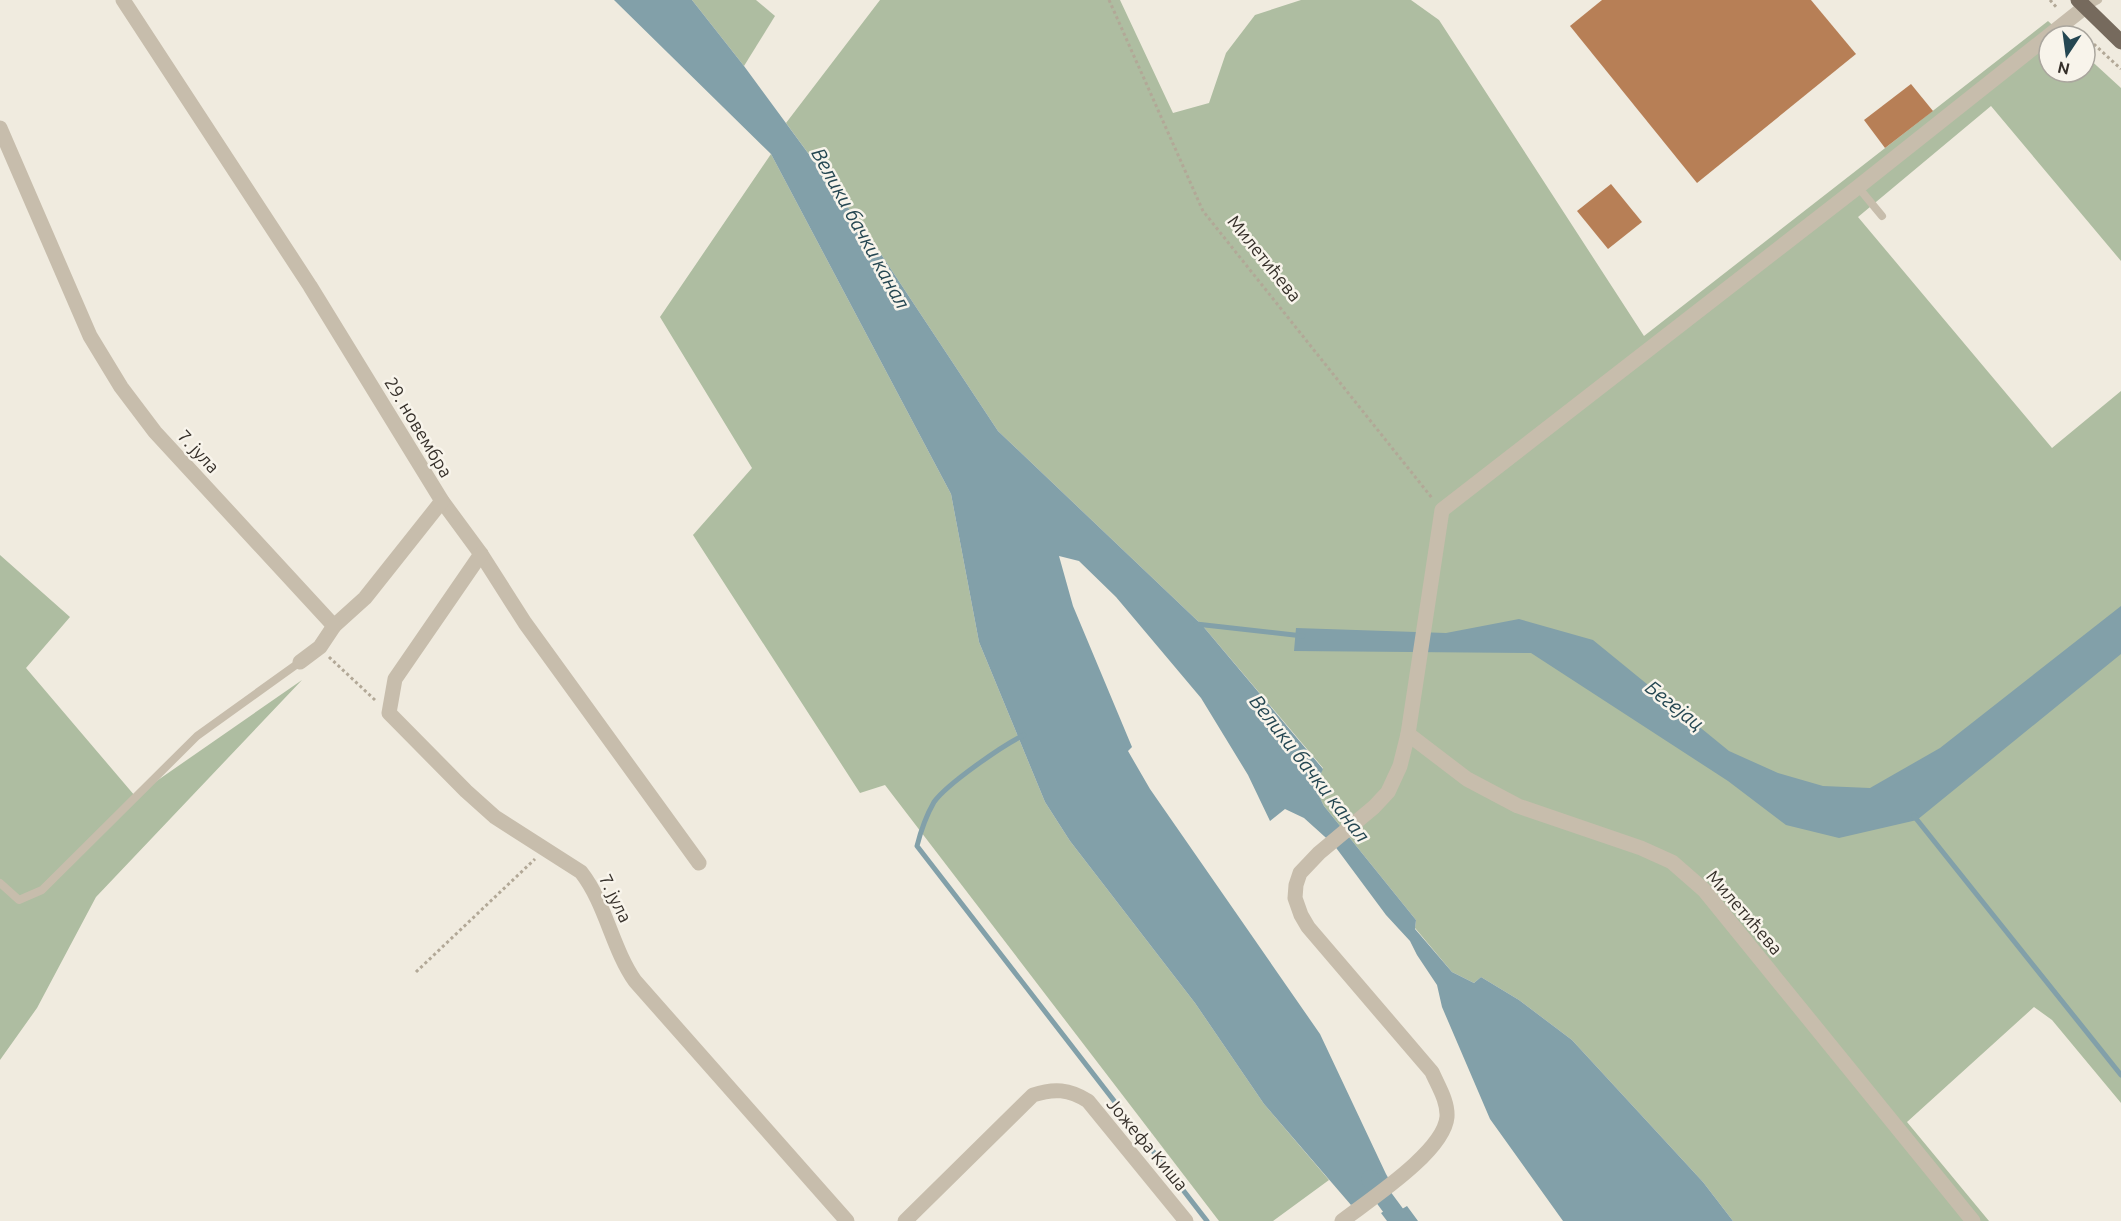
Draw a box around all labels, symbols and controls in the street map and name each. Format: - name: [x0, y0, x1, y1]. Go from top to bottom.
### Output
- north arrow: [2037, 24, 2097, 84]
- text: N: [2056, 59, 2071, 79]
- water label: Велики бачки канал: [807, 143, 915, 313]
- street label: Милетићева: [1224, 211, 1306, 305]
- street label: 29. новембра: [381, 373, 457, 481]
- street label: 7. јула: [174, 425, 224, 477]
- water label: Бегејац: [1641, 675, 1709, 735]
- water label: Велики бачки канал: [1245, 690, 1375, 846]
- street label: Милетићева: [1703, 866, 1787, 958]
- street label: 7. јула: [596, 871, 636, 925]
- street label: Јожефа Киша: [1103, 1094, 1193, 1194]

